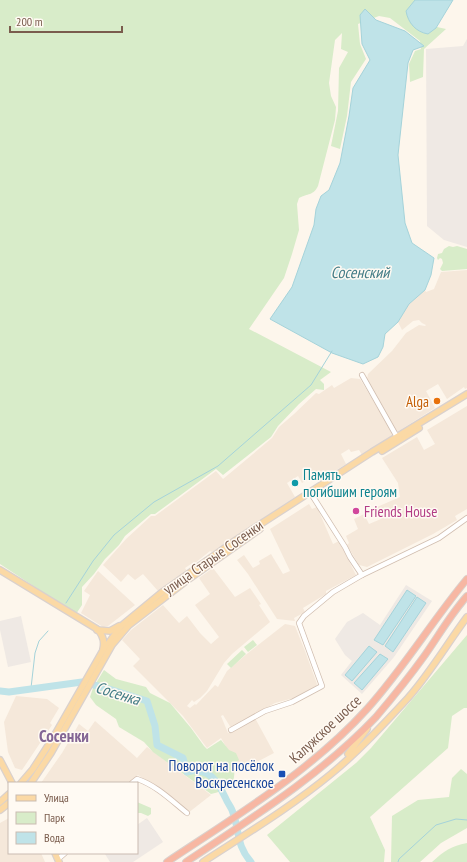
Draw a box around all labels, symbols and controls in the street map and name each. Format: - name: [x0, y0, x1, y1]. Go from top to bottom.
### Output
- scale bar: [10, 8, 122, 34]
- text: 200 m: [16, 14, 43, 29]
- water label: Сосенский: [331, 262, 391, 282]
- place label: Alga: [406, 392, 429, 411]
- marker: Alga: [432, 396, 442, 406]
- place label: Память погибшим героям: [303, 465, 397, 501]
- marker: Память погибшим героям: [290, 478, 300, 488]
- place label: Friends House: [364, 502, 437, 521]
- marker: Friends House: [351, 506, 361, 516]
- street label: улица Старые Сосенки: [159, 515, 267, 599]
- water label: Сосенка: [93, 677, 144, 710]
- street label: Калужское шоссе: [285, 691, 365, 767]
- district label: Сосенки: [39, 725, 89, 747]
- place label: Поворот на посёлок Воскресенское: [169, 756, 274, 792]
- marker: Поворот на посёлок Воскресенское: [277, 769, 287, 779]
- legend: [8, 782, 138, 854]
- text: Улица: [44, 790, 69, 805]
- text: Парк: [44, 810, 65, 825]
- text: Вода: [44, 830, 65, 845]

